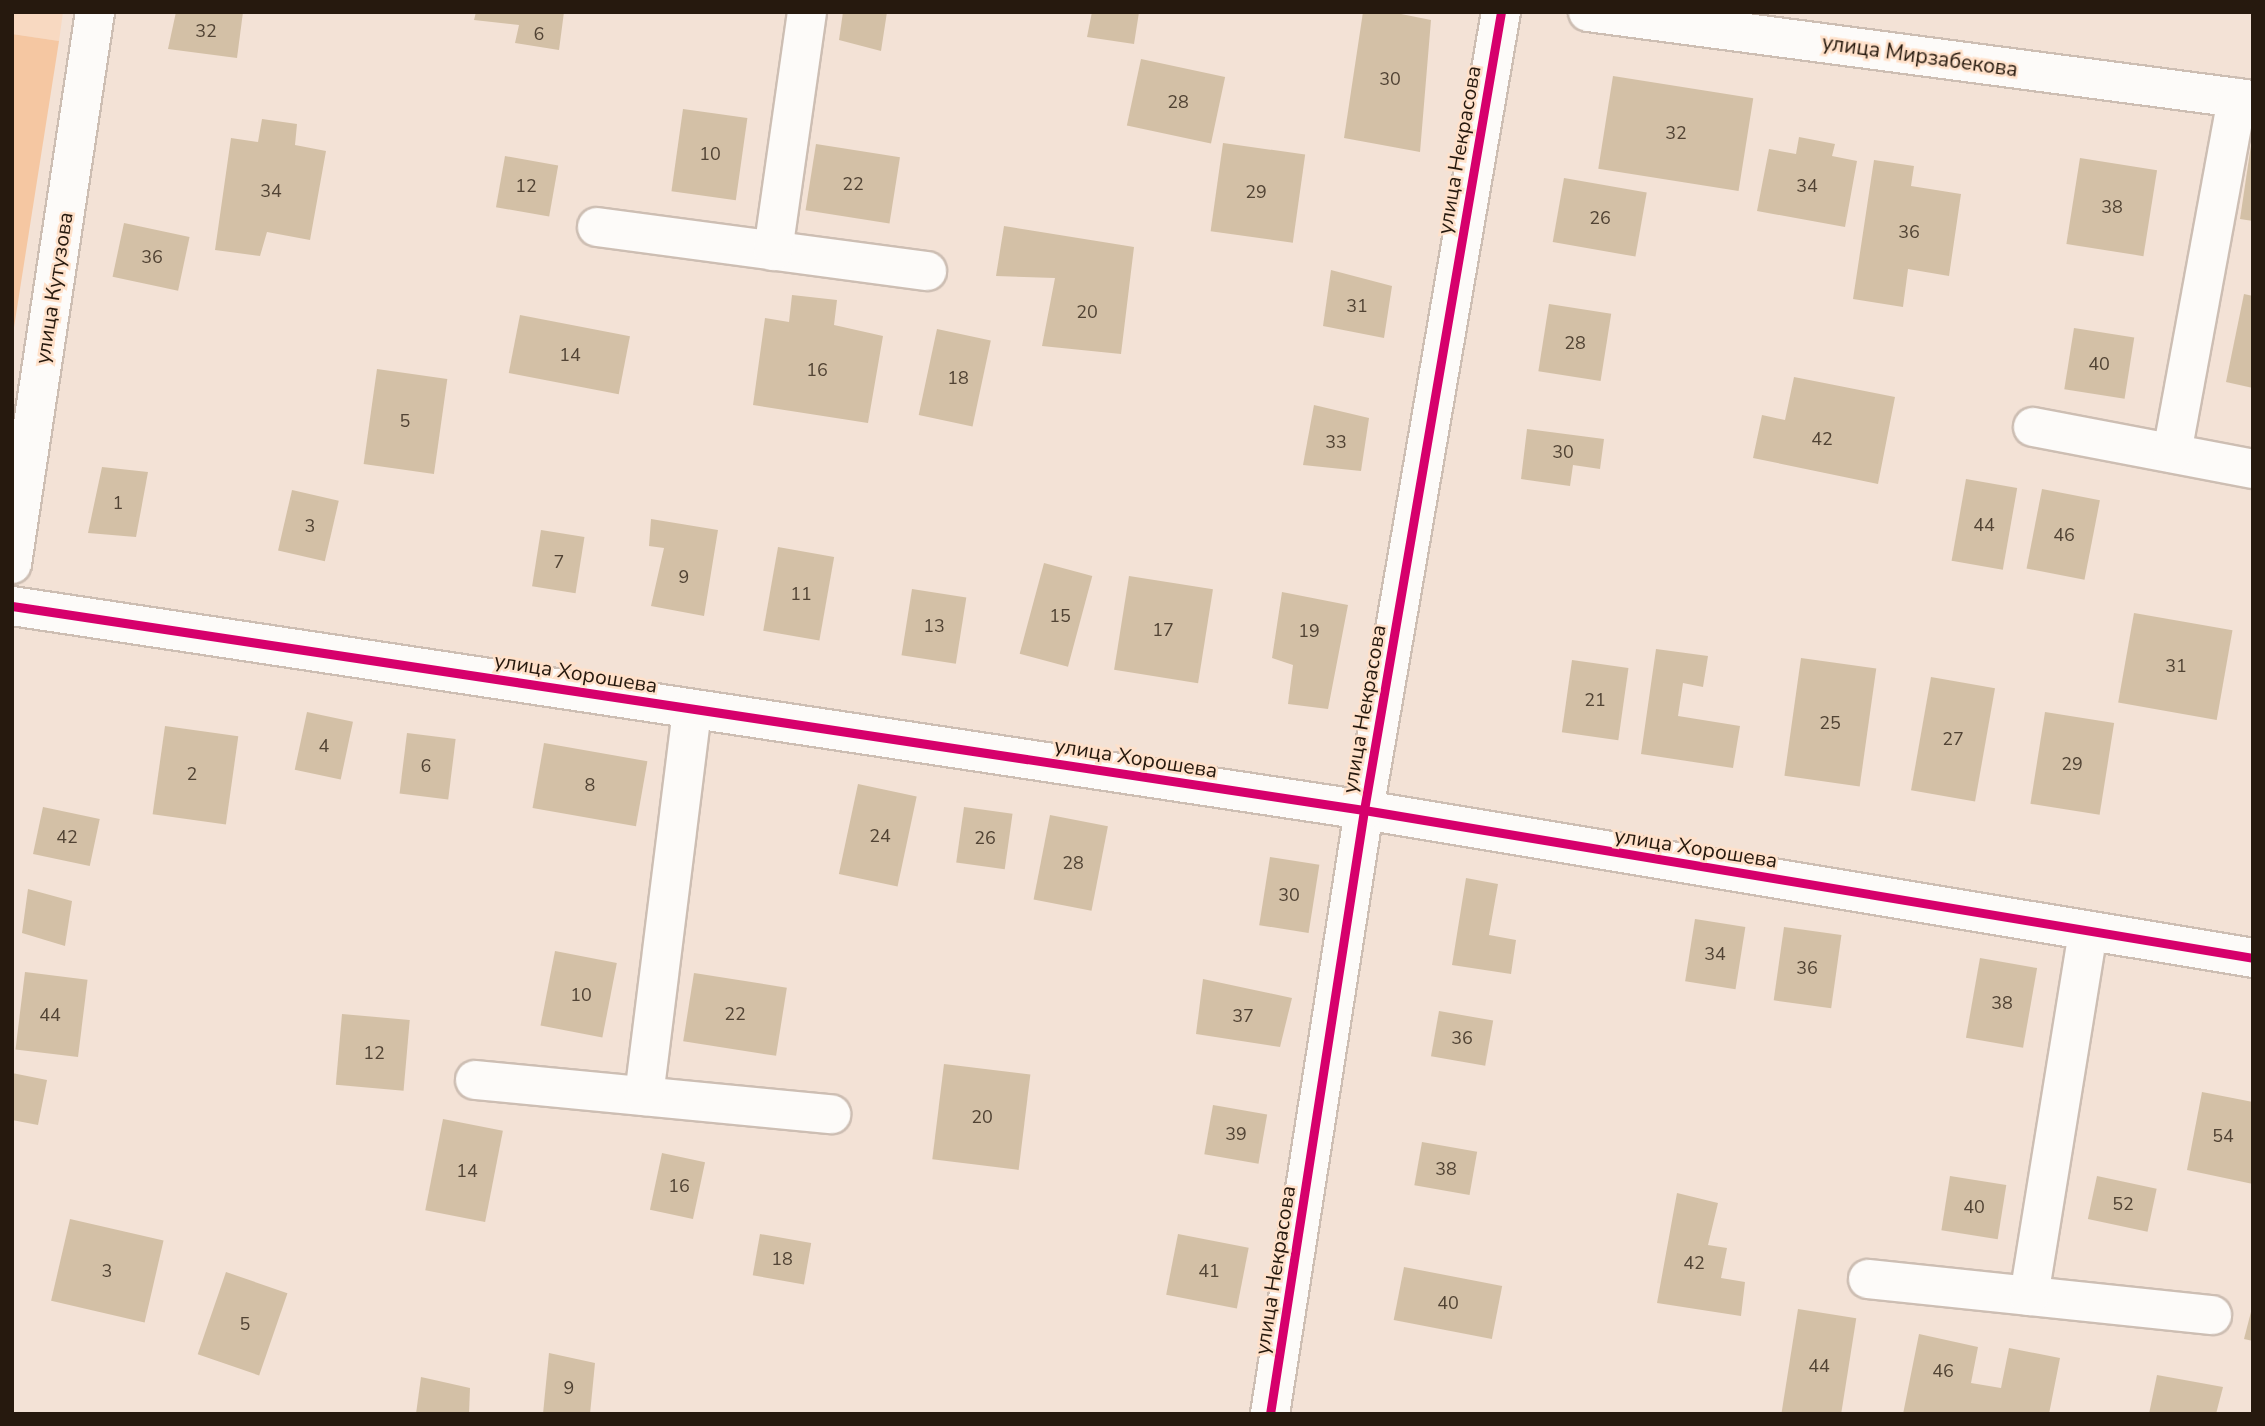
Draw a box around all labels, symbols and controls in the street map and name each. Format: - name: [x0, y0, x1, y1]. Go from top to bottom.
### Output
- house number: 32: [195, 20, 217, 42]
- house number: 6: [534, 23, 544, 45]
- street label: улица Мирзабекова: [1821, 30, 2019, 82]
- street label: улица Некрасова: [1432, 64, 1486, 236]
- house number: 30: [1379, 68, 1401, 90]
- house number: 28: [1167, 91, 1189, 113]
- house number: 32: [1665, 122, 1687, 144]
- house number: 10: [699, 143, 721, 165]
- house number: 22: [842, 173, 864, 195]
- house number: 12: [515, 175, 537, 197]
- house number: 34: [1796, 175, 1818, 197]
- house number: 34: [260, 180, 282, 202]
- house number: 29: [1245, 181, 1267, 203]
- house number: 38: [2101, 196, 2123, 218]
- house number: 26: [1589, 207, 1611, 229]
- street label: улица Кутузова: [30, 210, 78, 366]
- house number: 36: [1898, 221, 1920, 243]
- house number: 36: [141, 246, 163, 268]
- house number: 31: [1346, 295, 1368, 317]
- house number: 20: [1076, 301, 1098, 323]
- house number: 28: [1564, 332, 1586, 354]
- house number: 14: [559, 344, 581, 366]
- house number: 40: [2088, 353, 2110, 375]
- house number: 16: [806, 359, 828, 381]
- house number: 18: [947, 367, 969, 389]
- house number: 5: [400, 410, 410, 432]
- house number: 42: [1811, 428, 1833, 450]
- house number: 33: [1325, 431, 1347, 453]
- house number: 30: [1552, 441, 1574, 463]
- house number: 1: [113, 492, 123, 514]
- house number: 44: [1973, 514, 1995, 536]
- house number: 3: [305, 515, 315, 537]
- house number: 46: [2053, 524, 2075, 546]
- house number: 7: [554, 551, 564, 573]
- house number: 9: [679, 566, 689, 588]
- house number: 11: [790, 583, 812, 605]
- house number: 15: [1049, 605, 1071, 627]
- house number: 13: [923, 615, 945, 637]
- house number: 17: [1152, 619, 1174, 641]
- house number: 19: [1298, 620, 1320, 642]
- street label: улица Некрасова: [1337, 623, 1391, 795]
- street label: улица Хорошева: [493, 648, 659, 698]
- house number: 31: [2165, 655, 2187, 677]
- house number: 21: [1584, 689, 1606, 711]
- house number: 25: [1819, 712, 1841, 734]
- house number: 27: [1942, 728, 1964, 750]
- street label: улица Хорошева: [1053, 733, 1219, 783]
- house number: 4: [319, 735, 329, 757]
- house number: 29: [2061, 753, 2083, 775]
- house number: 6: [421, 755, 431, 777]
- house number: 2: [187, 763, 197, 785]
- house number: 8: [585, 774, 595, 796]
- street label: улица Хорошева: [1613, 823, 1779, 873]
- house number: 24: [869, 825, 891, 847]
- house number: 42: [56, 826, 78, 848]
- house number: 26: [974, 827, 996, 849]
- house number: 28: [1062, 852, 1084, 874]
- house number: 30: [1278, 884, 1300, 906]
- house number: 34: [1704, 943, 1726, 965]
- house number: 36: [1796, 957, 1818, 979]
- house number: 10: [570, 984, 592, 1006]
- house number: 38: [1991, 992, 2013, 1014]
- house number: 22: [724, 1003, 746, 1025]
- house number: 44: [39, 1004, 61, 1026]
- house number: 37: [1232, 1005, 1254, 1027]
- house number: 36: [1451, 1027, 1473, 1049]
- house number: 12: [363, 1042, 385, 1064]
- house number: 20: [971, 1106, 993, 1128]
- house number: 39: [1225, 1123, 1247, 1145]
- house number: 54: [2212, 1125, 2234, 1147]
- house number: 38: [1435, 1158, 1457, 1180]
- house number: 14: [456, 1160, 478, 1182]
- house number: 16: [668, 1175, 690, 1197]
- street label: улица Некрасова: [1249, 1184, 1301, 1356]
- house number: 52: [2112, 1193, 2134, 1215]
- house number: 40: [1963, 1196, 1985, 1218]
- house number: 18: [771, 1248, 793, 1270]
- house number: 42: [1683, 1252, 1705, 1274]
- house number: 3: [102, 1260, 112, 1282]
- house number: 41: [1198, 1260, 1220, 1282]
- house number: 40: [1437, 1292, 1459, 1314]
- house number: 5: [240, 1313, 250, 1335]
- house number: 44: [1808, 1355, 1830, 1377]
- house number: 46: [1932, 1360, 1954, 1382]
- house number: 9: [564, 1377, 574, 1399]

